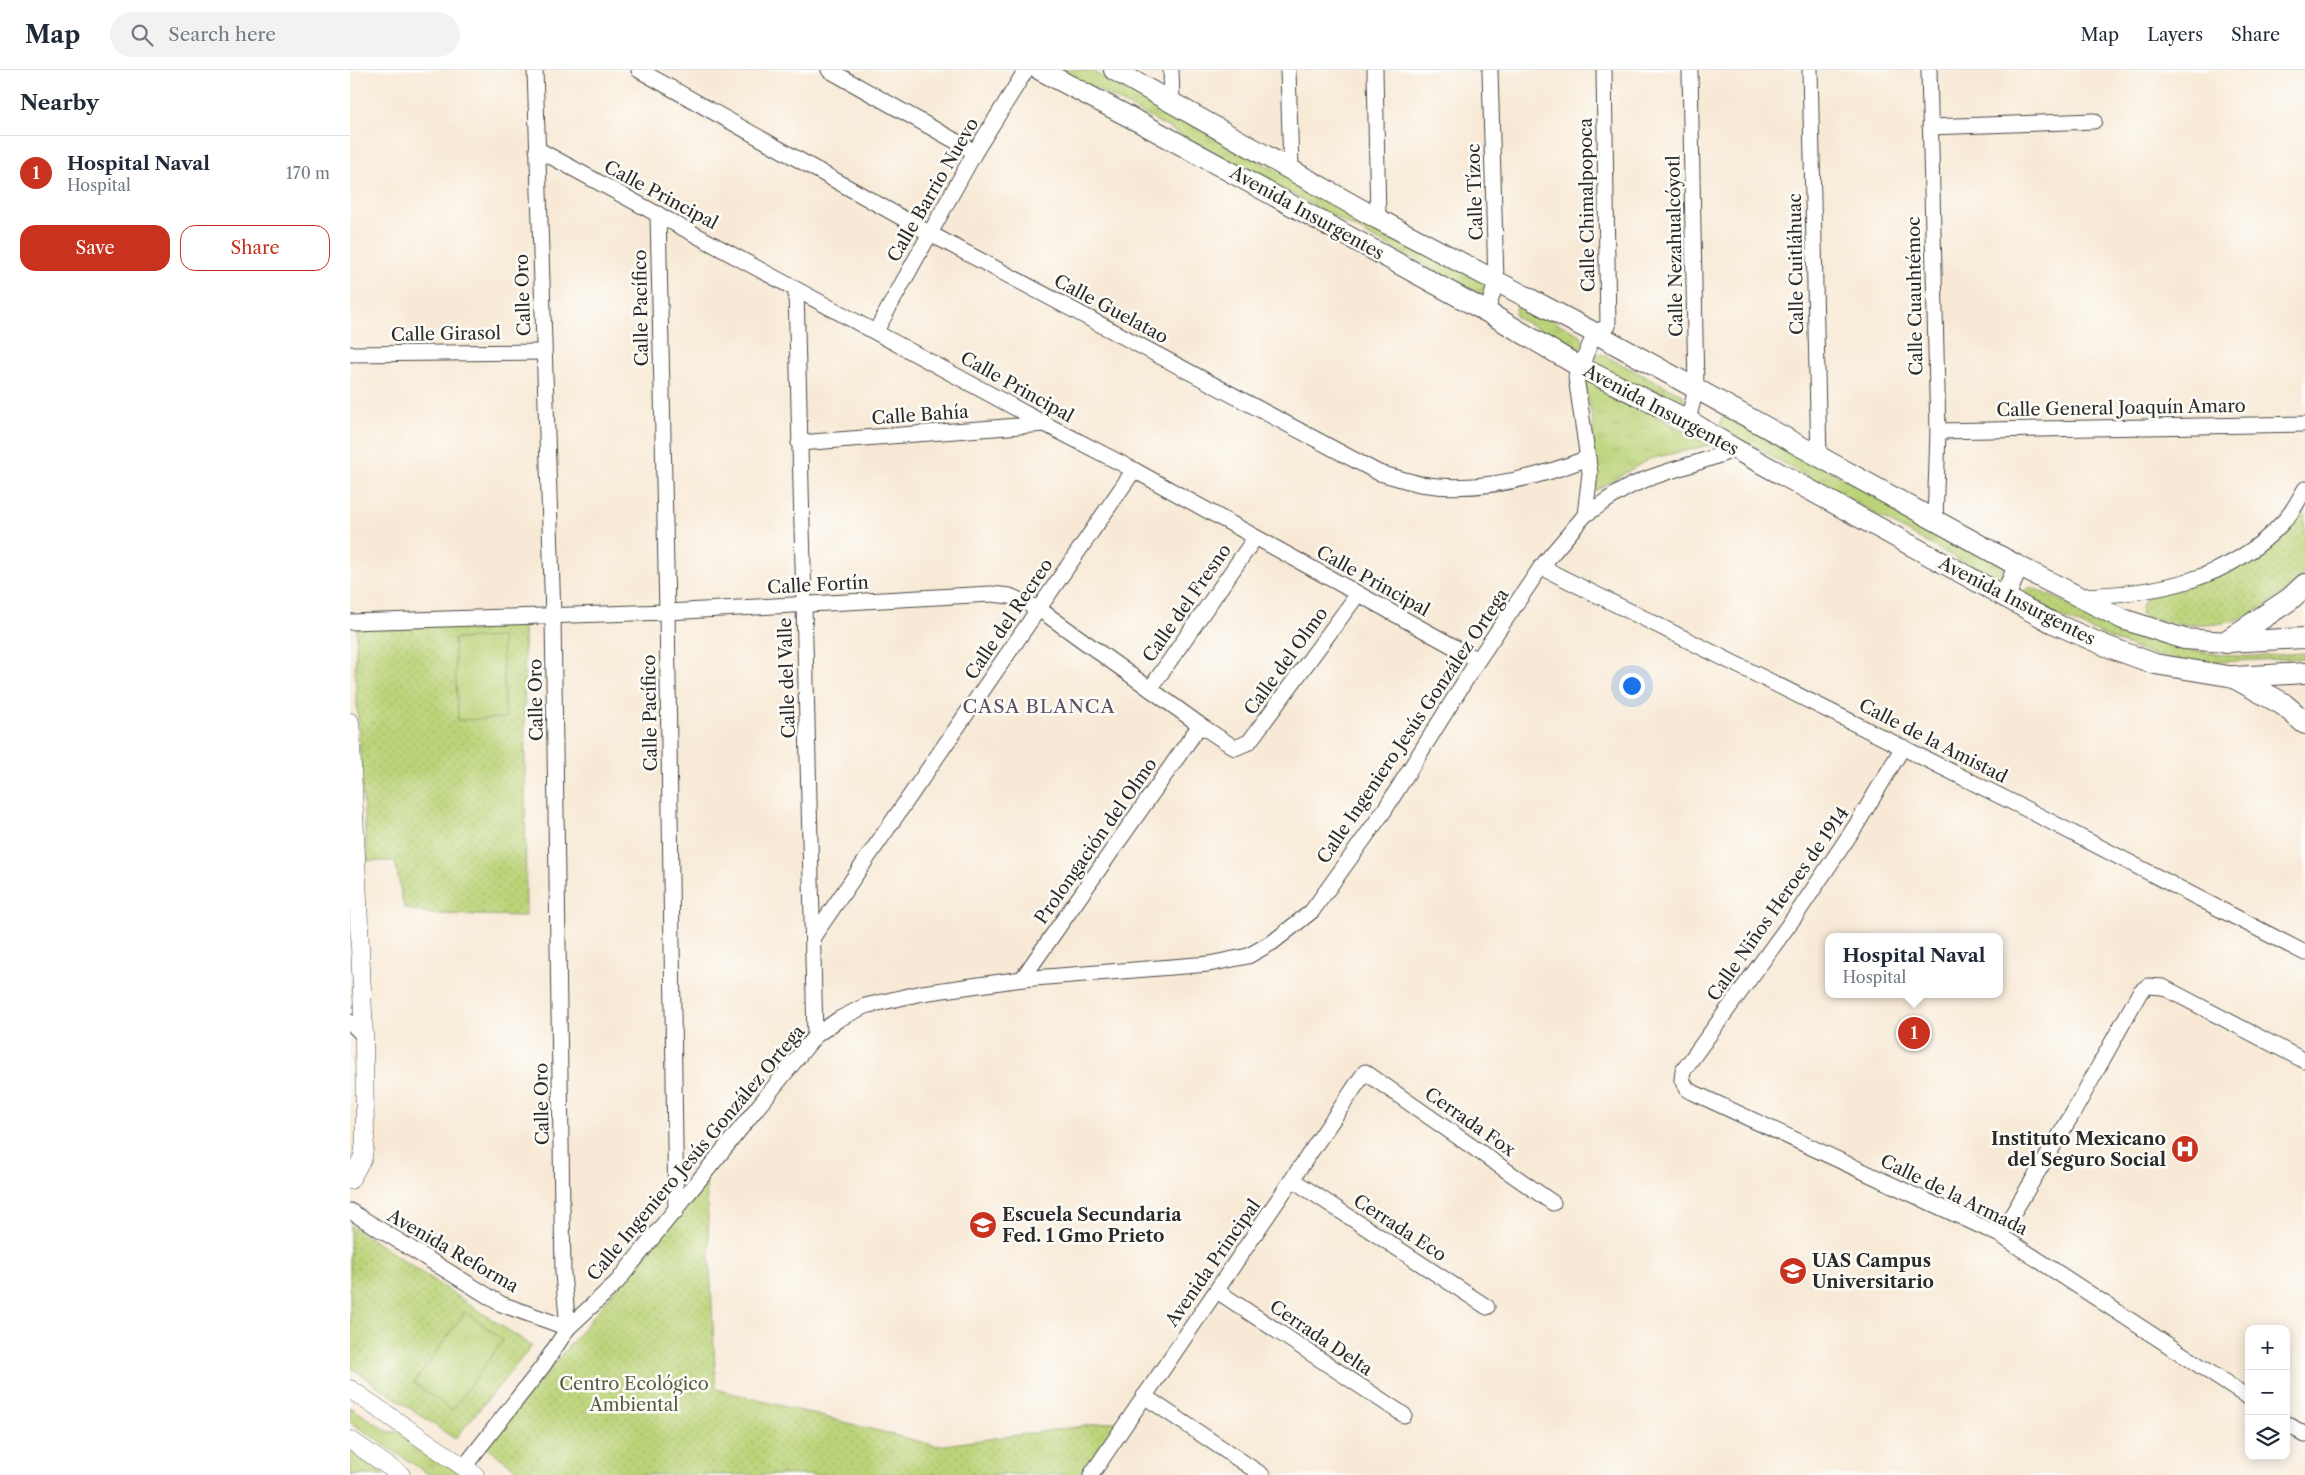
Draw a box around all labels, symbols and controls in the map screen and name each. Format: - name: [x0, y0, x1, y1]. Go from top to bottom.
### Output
- search box: [110, 12, 460, 57]
- text: Map: [25, 20, 80, 49]
- icon: search: [128, 21, 156, 49]
- text: Search here: [168, 23, 276, 46]
- text: Map: [2081, 24, 2119, 46]
- text: Layers: [2147, 24, 2203, 46]
- text: Share: [2231, 24, 2280, 46]
- text: Nearby: [20, 90, 99, 115]
- street label: Calle Barrio Nuevo: [883, 114, 983, 266]
- street label: Calle Chimalpopoca: [1574, 117, 1600, 292]
- street label: Calle Tízoc: [1462, 143, 1488, 241]
- text: Hospital Naval: [67, 152, 210, 175]
- street label: Calle Nezahualcóyotl: [1662, 155, 1688, 337]
- street label: Calle Principal: [600, 156, 722, 234]
- street label: Avenida Insurgentes: [1225, 161, 1388, 265]
- text: 1: [32, 163, 40, 183]
- text: 170 m: [286, 163, 330, 183]
- text: Hospital: [67, 175, 131, 195]
- street label: Calle Cuitláhuac: [1784, 193, 1808, 335]
- street label: Calle Cuauhtémoc: [1903, 216, 1927, 376]
- button: Save: [20, 225, 170, 271]
- button: Share: [180, 225, 330, 271]
- street label: Calle Pacífico: [629, 249, 653, 367]
- street label: Calle Oro: [511, 253, 535, 337]
- street label: Calle Guelatao: [1050, 270, 1172, 348]
- street label: Calle Girasol: [391, 322, 501, 346]
- street label: Calle Principal: [957, 347, 1077, 427]
- street label: Avenida Insurgentes: [1579, 359, 1742, 460]
- street label: Calle General Joaquín Amaro: [1996, 395, 2246, 421]
- street label: Calle Bahía: [871, 401, 970, 429]
- street label: Calle del Fresno: [1138, 540, 1236, 666]
- street label: Calle Principal: [1313, 541, 1433, 621]
- street label: Avenida Insurgentes: [1934, 552, 2099, 650]
- street label: Calle del Recreo: [960, 554, 1058, 684]
- street label: Calle Fortín: [767, 571, 869, 599]
- street label: Calle Ingeniero Jesús González Ortega: [1312, 584, 1514, 868]
- street label: Calle del Olmo: [1239, 603, 1333, 719]
- street label: Calle del Valle: [774, 617, 800, 739]
- street label: Calle Pacífico: [638, 654, 662, 772]
- street label: Calle Oro: [524, 659, 548, 741]
- your location: [1619, 673, 1645, 699]
- street label: Calle de la Amistad: [1855, 694, 2011, 788]
- district label: CASA BLANCA: [962, 695, 1116, 718]
- street label: Prolongación del Olmo: [1030, 754, 1162, 928]
- street label: Calle Niños Heroes de 1914: [1702, 803, 1854, 1005]
- popup: [1825, 933, 2003, 998]
- text: Hospital Naval: [1843, 944, 1985, 967]
- text: Hospital: [1843, 967, 1906, 987]
- pin: 1: [1898, 1014, 1930, 1052]
- street label: Calle Ingeniero Jesús González Ortega: [582, 1020, 810, 1285]
- street label: Calle Oro: [530, 1063, 554, 1145]
- street label: Cerrada Fox: [1420, 1083, 1520, 1162]
- place label: Instituto Mexicano del Seguro Social: [1991, 1128, 2166, 1171]
- hospital icon: Instituto Mexicano del Seguro Social: [2170, 1134, 2200, 1164]
- street label: Calle de la Armada: [1877, 1150, 2032, 1240]
- street label: Cerrada Eco: [1349, 1190, 1451, 1266]
- street label: Avenida Principal: [1160, 1195, 1265, 1332]
- street label: Avenida Reforma: [383, 1204, 523, 1298]
- place label: Escuela Secundaria Fed. 1 Gmo Prieto: [1002, 1204, 1182, 1247]
- school or university icon: Escuela Secundaria Fed. 1 Gmo Prieto: [968, 1210, 998, 1240]
- place label: UAS Campus Universitario: [1812, 1250, 1934, 1293]
- school or university icon: UAS Campus Universitario: [1778, 1256, 1808, 1286]
- street label: Cerrada Delta: [1265, 1295, 1377, 1381]
- map controls: [2245, 1325, 2290, 1460]
- button: +: [2245, 1325, 2290, 1370]
- button: −: [2245, 1370, 2290, 1415]
- park label: Centro Ecológico Ambiental: [559, 1373, 709, 1416]
- button: layers: [2245, 1415, 2290, 1460]

